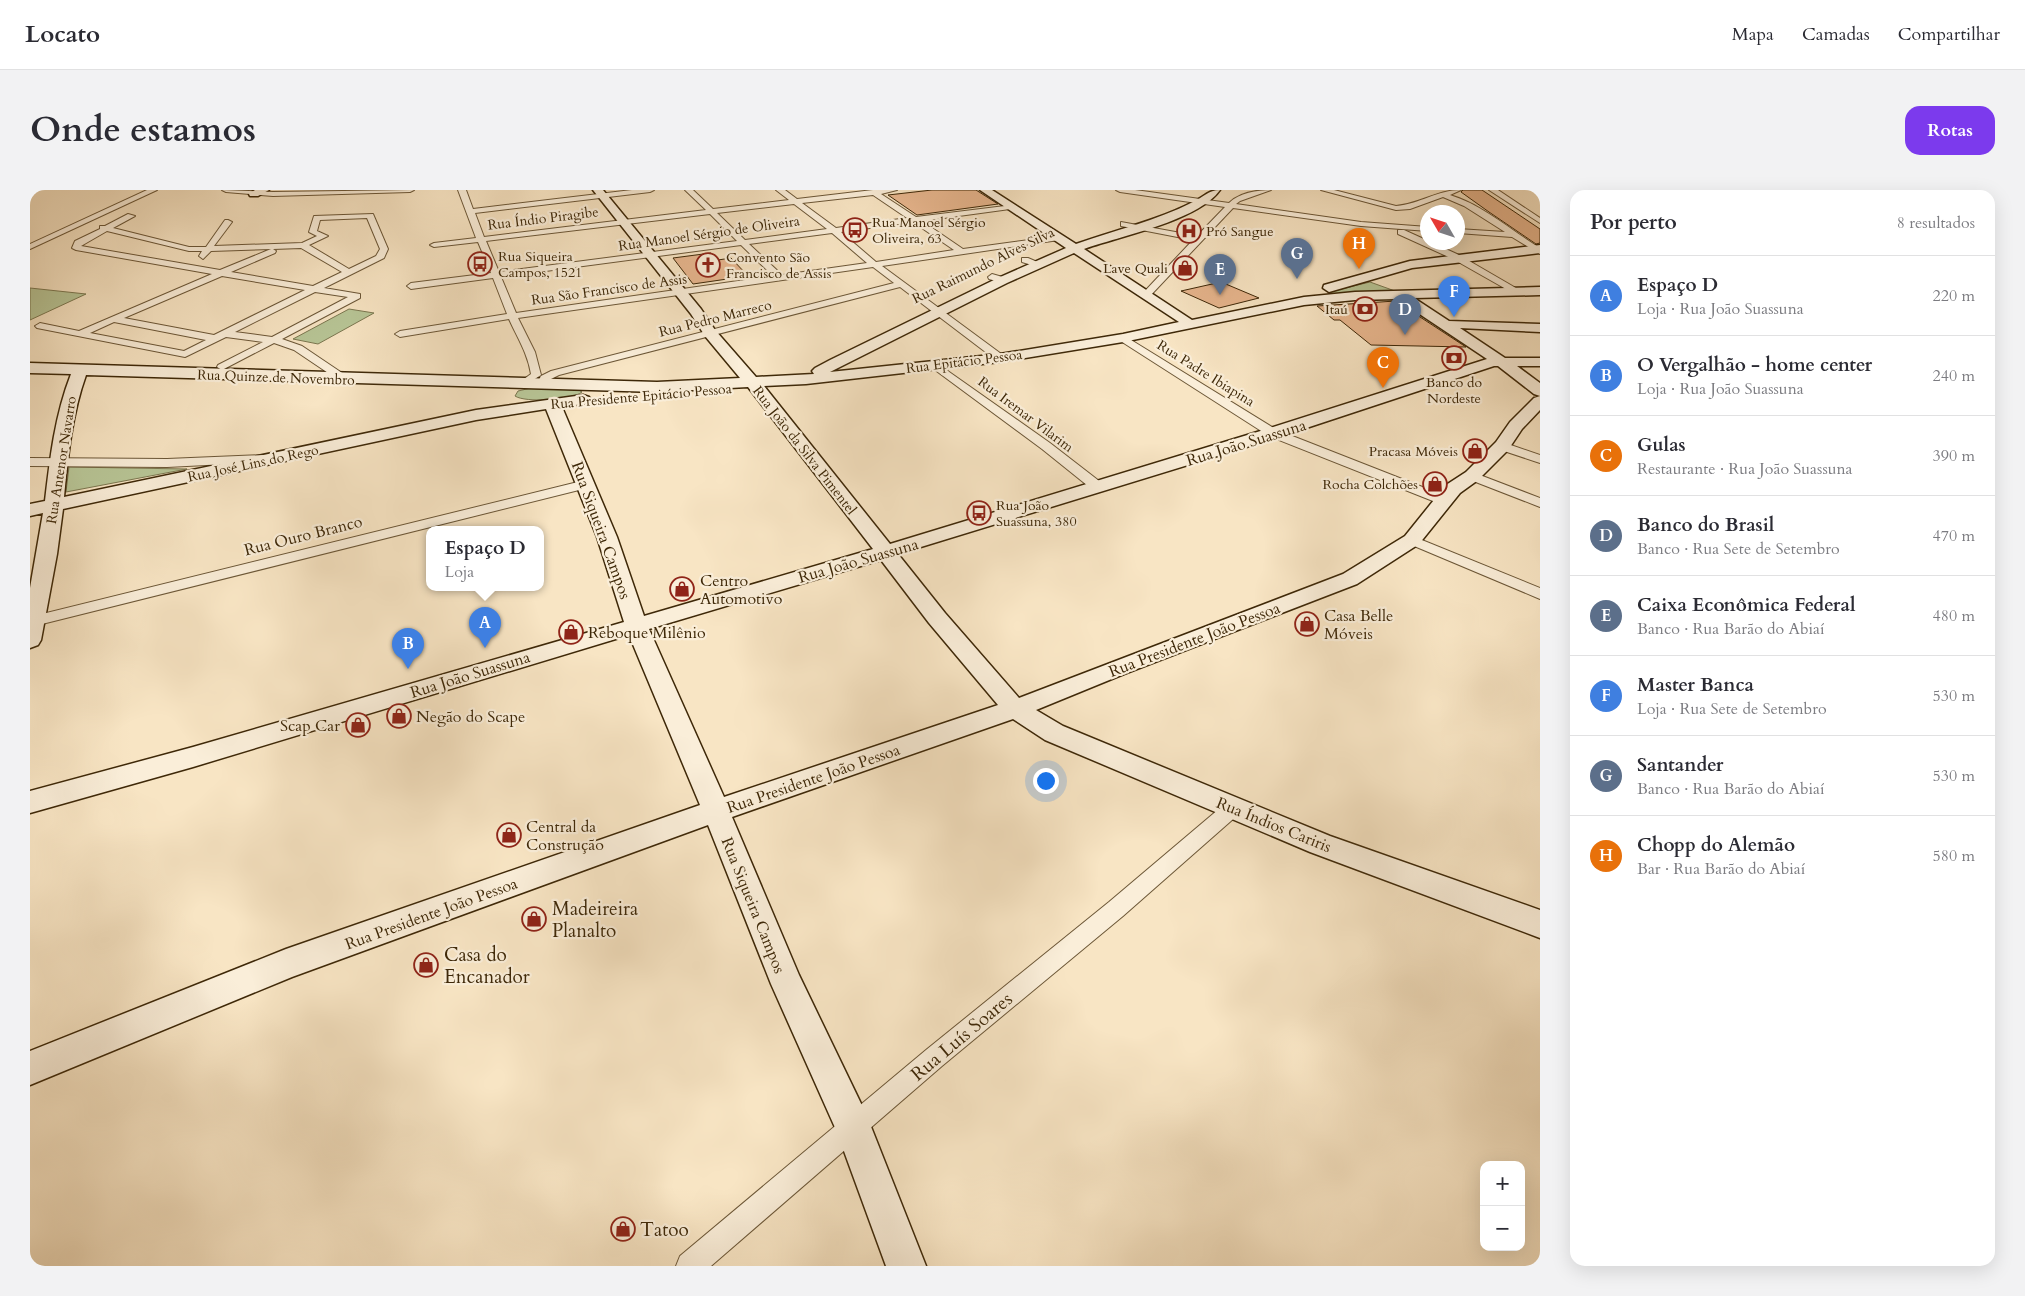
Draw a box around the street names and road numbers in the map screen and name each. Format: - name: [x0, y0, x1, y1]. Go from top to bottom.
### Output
- street label: Rua Índio Piragibe: [486, 202, 600, 235]
- street label: Rua Manoel Sérgio de Oliveira: [617, 211, 801, 256]
- street label: Rua Raimundo Alves Silva: [909, 223, 1058, 308]
- street label: Rua São Francisco de Assis: [530, 269, 688, 310]
- street label: Rua Pedro Marreco: [657, 295, 774, 342]
- street label: Rua Padre Ibiapina: [1153, 336, 1258, 411]
- street label: Rua Epitácio Pessoa: [905, 345, 1023, 378]
- street label: Rua Quinze de Novembro: [197, 365, 356, 390]
- street label: Rua Iremar Vilarim: [974, 372, 1077, 457]
- street label: Rua Presidente Epitácio Pessoa: [550, 379, 732, 414]
- street label: Rua João da Silva Pimentel: [748, 382, 861, 519]
- street label: Rua Antenor Navarro: [42, 394, 81, 525]
- street label: Rua João Suassuna: [1184, 414, 1309, 472]
- street label: Rua José Lins do Rego: [186, 440, 321, 487]
- street label: Rua Siqueira Campos: [566, 458, 636, 602]
- street label: Rua Ouro Branco: [242, 511, 365, 561]
- street label: Rua João Suassuna: [796, 533, 921, 589]
- street label: Rua Presidente João Pessoa: [1105, 597, 1283, 683]
- street label: Rua João Suassuna: [408, 646, 533, 704]
- street label: Rua Presidente João Pessoa: [724, 739, 903, 819]
- street label: Rua Índios Cariris: [1213, 792, 1334, 858]
- street label: Rua Siqueira Campos: [716, 834, 790, 977]
- street label: Rua Presidente João Pessoa: [342, 872, 521, 955]
- street label: Rua Luís Soares: [905, 986, 1018, 1087]

